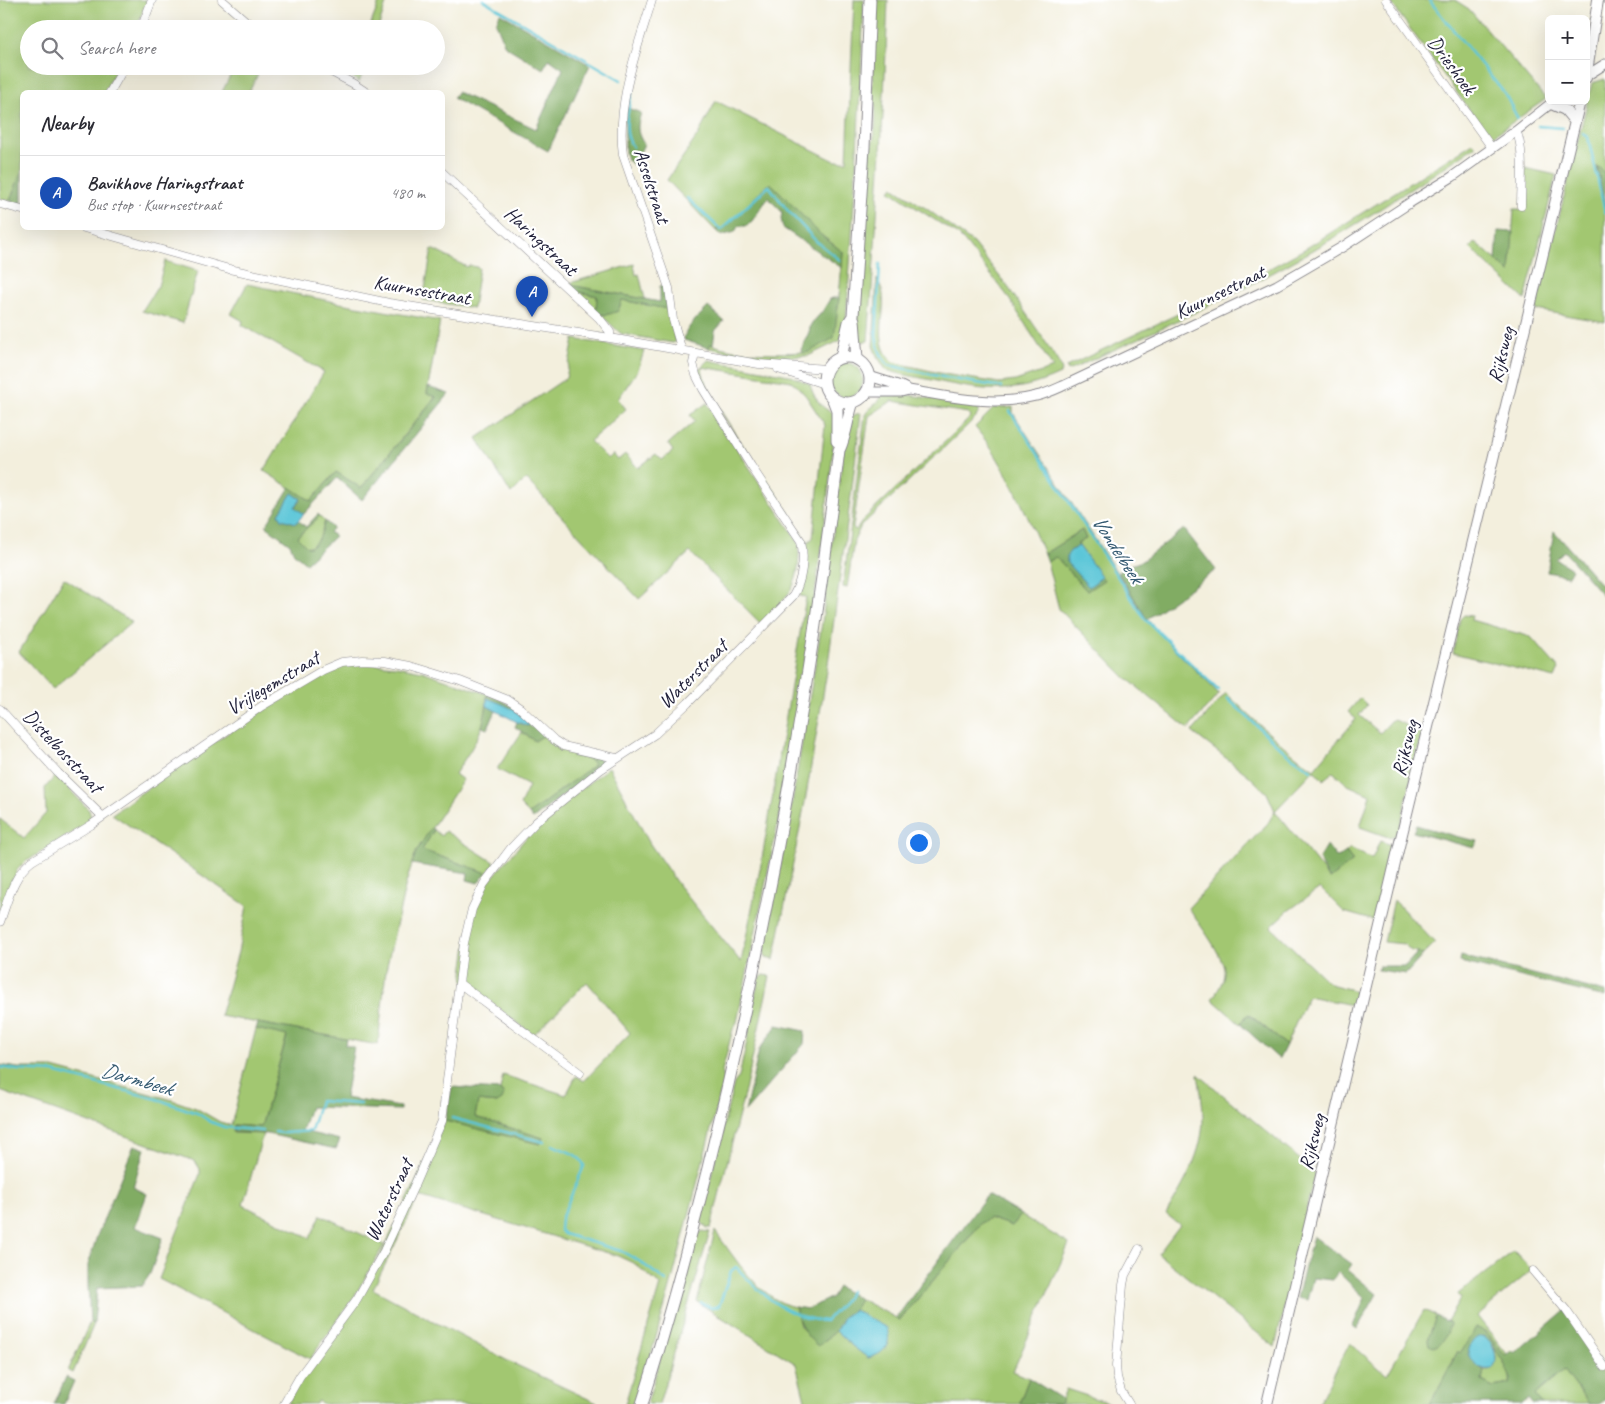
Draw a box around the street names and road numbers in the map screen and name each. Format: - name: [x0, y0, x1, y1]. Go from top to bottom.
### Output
- street label: Drieshoek: [1422, 31, 1483, 100]
- street label: Asselstraat: [628, 146, 676, 229]
- street label: Haringstraat: [499, 201, 585, 283]
- street label: Kuurnsestraat: [1171, 258, 1271, 325]
- street label: Kuurnsestraat: [372, 269, 474, 311]
- street label: Rijksweg: [1482, 323, 1520, 385]
- street label: Waterstraat: [653, 632, 735, 714]
- street label: Vrijlegemstraat: [222, 644, 327, 721]
- street label: Distelbosstraat: [18, 704, 110, 801]
- street label: Rijksweg: [1386, 716, 1424, 778]
- street label: Rijksweg: [1293, 1110, 1331, 1172]
- street label: Waterstraat: [359, 1152, 420, 1245]

